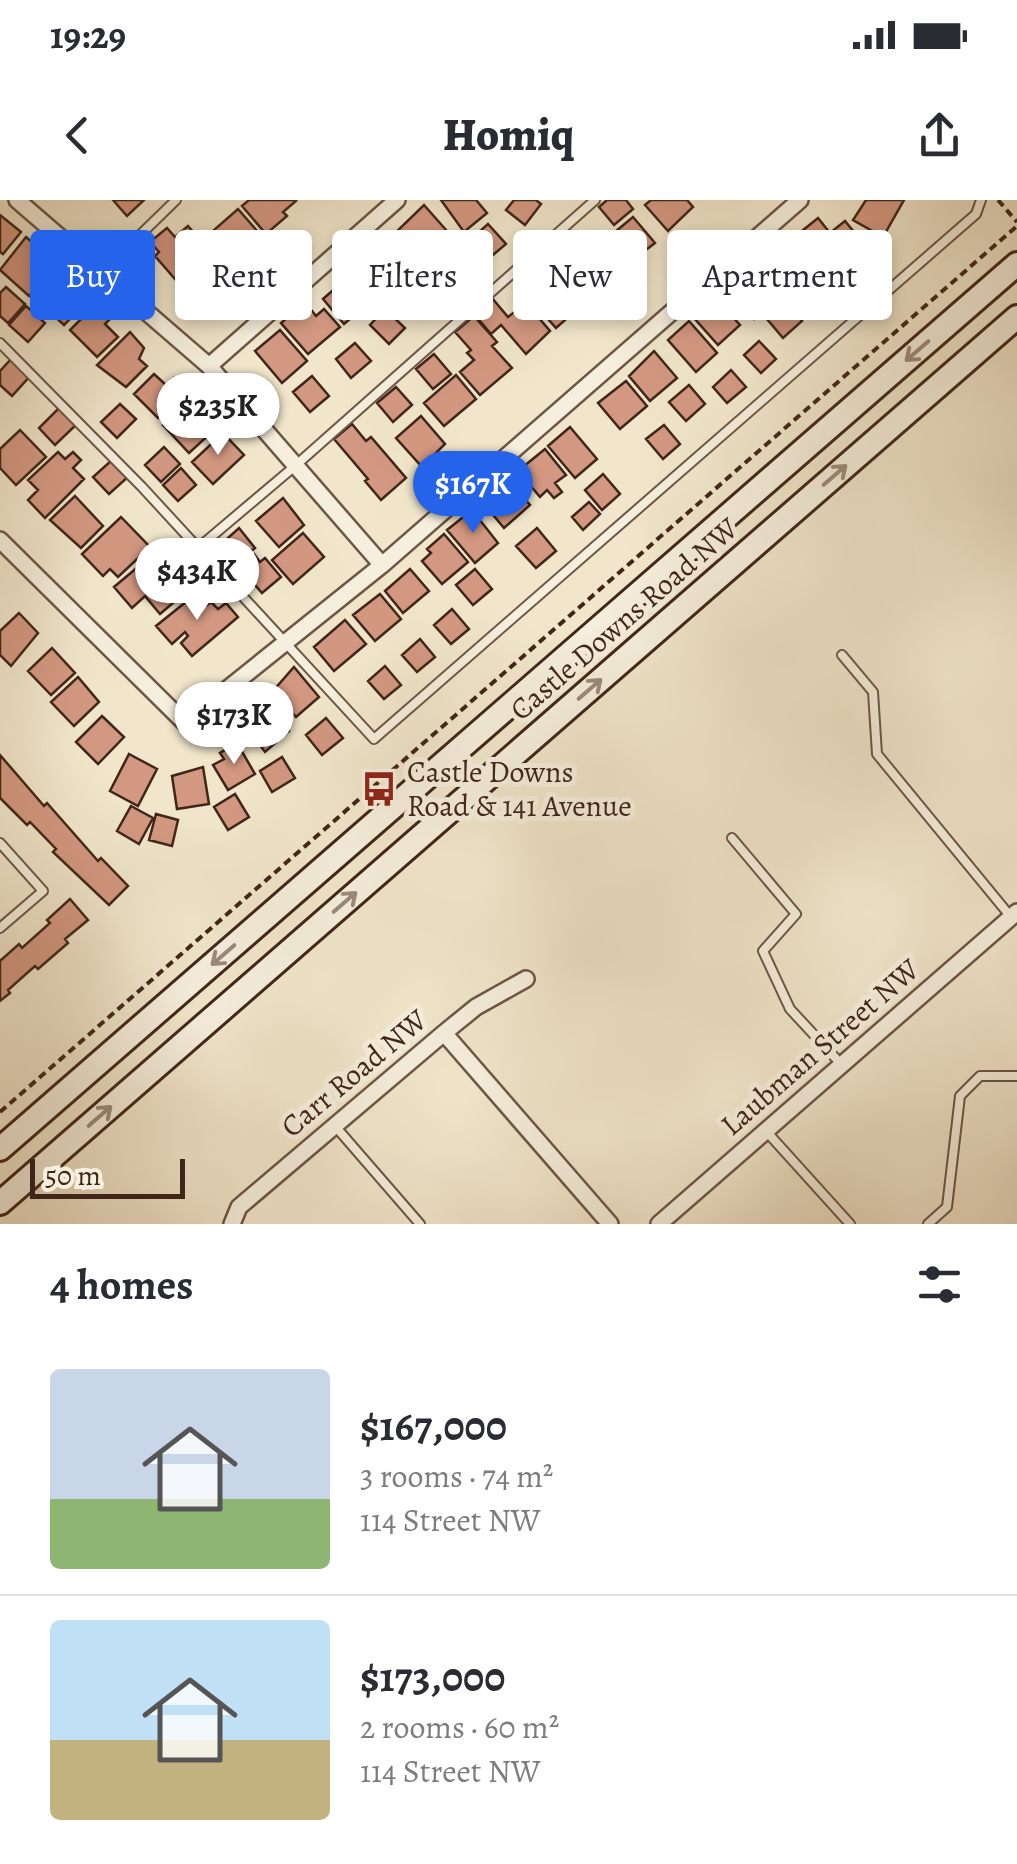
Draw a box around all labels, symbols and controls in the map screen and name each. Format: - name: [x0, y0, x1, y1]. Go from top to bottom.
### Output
- text: 19:29: [50, 9, 126, 61]
- text: Homiq: [443, 104, 574, 166]
- icon: back: [50, 108, 105, 163]
- icon: share: [912, 108, 967, 163]
- chip: Buy: [30, 230, 155, 320]
- chip: Rent: [175, 230, 312, 320]
- chip: Filters: [332, 230, 493, 320]
- chip: New: [513, 230, 647, 320]
- chip: Apartment: [667, 230, 892, 320]
- one-way arrow: [905, 340, 930, 363]
- pin: $235K: [148, 373, 288, 458]
- text: $235K: [179, 383, 257, 427]
- pin: $167K: [403, 451, 543, 536]
- text: $167K: [435, 461, 511, 505]
- one-way arrow: [822, 464, 847, 487]
- street label: Castle Downs Road NW: [501, 509, 747, 729]
- pin: $434K: [127, 538, 267, 623]
- text: $434K: [157, 548, 237, 592]
- one-way arrow: [577, 677, 602, 700]
- pin: $173K: [164, 682, 304, 767]
- text: $173K: [197, 692, 271, 736]
- place label: Castle Downs Road & 141 Avenue: [407, 752, 632, 826]
- bus stop icon: Castle Downs Road & 141 Avenue: [360, 770, 398, 808]
- one-way arrow: [332, 891, 357, 914]
- one-way arrow: [211, 943, 236, 966]
- street label: Laubman Street NW: [712, 949, 928, 1145]
- street label: Carr Road NW: [272, 1000, 436, 1146]
- one-way arrow: [87, 1104, 112, 1127]
- scale bar: [30, 1154, 185, 1198]
- text: 50 m: [45, 1157, 101, 1195]
- text: 4 homes: [50, 1256, 193, 1313]
- icon: filters: [912, 1257, 967, 1312]
- text: $167,000: [360, 1397, 507, 1454]
- icon: home: [130, 1409, 250, 1529]
- text: 3 rooms · 74 m²: [360, 1454, 553, 1498]
- text: 114 Street NW: [360, 1498, 541, 1542]
- text: $173,000: [360, 1648, 505, 1705]
- icon: home: [130, 1660, 250, 1780]
- text: 2 rooms · 60 m²: [360, 1705, 559, 1749]
- text: 114 Street NW: [360, 1749, 541, 1793]

